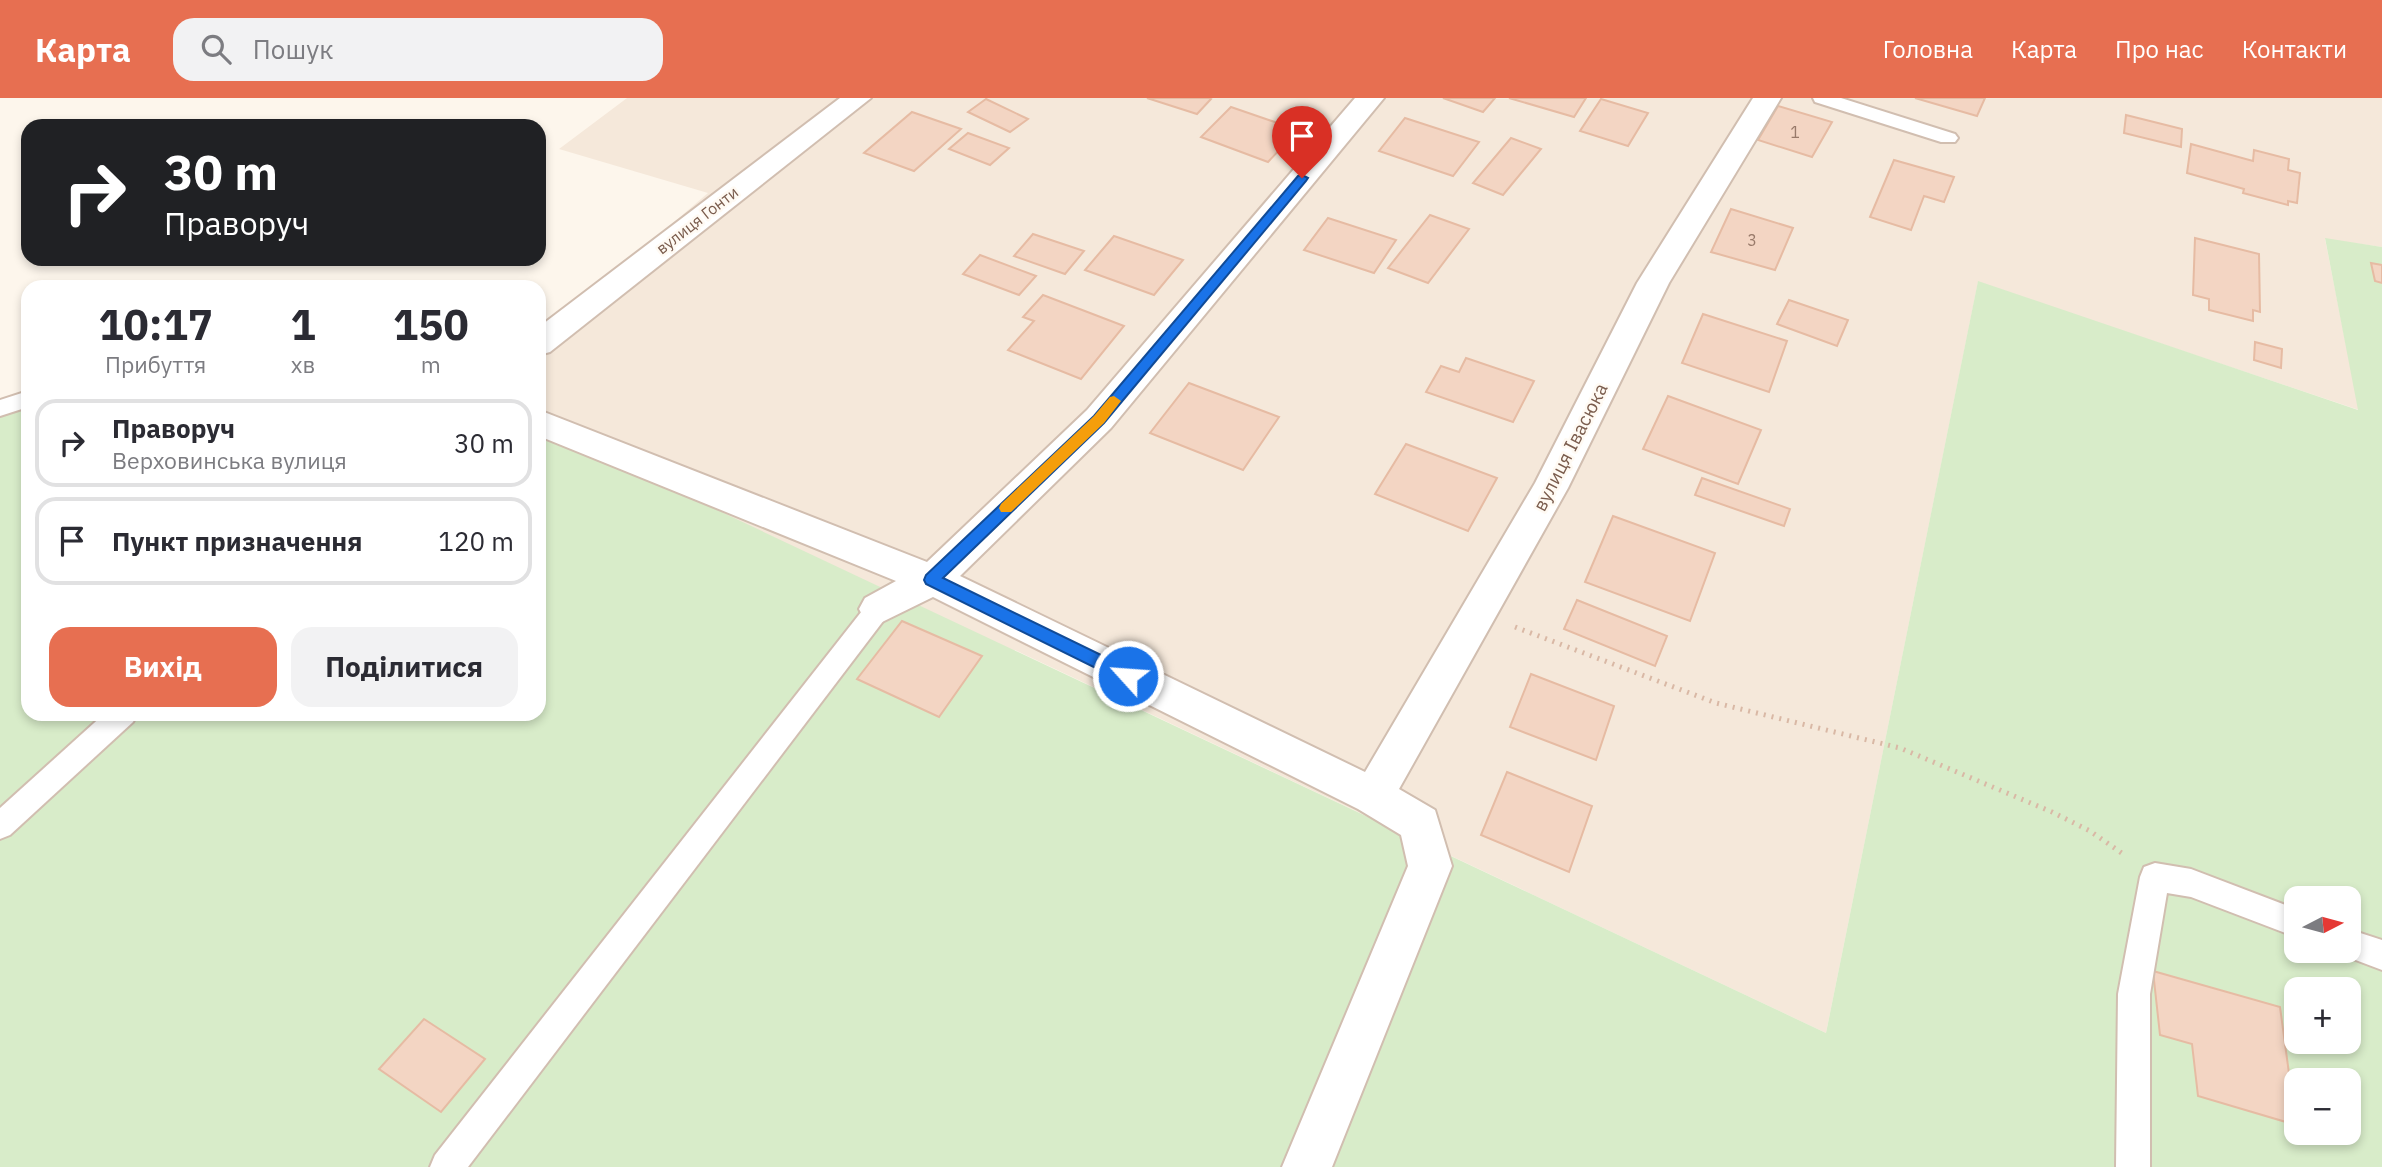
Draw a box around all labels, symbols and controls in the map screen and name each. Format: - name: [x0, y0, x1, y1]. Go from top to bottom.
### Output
- search box: [173, 18, 663, 81]
- text: Карта: [35, 28, 131, 71]
- icon: search: [197, 30, 235, 68]
- text: Пошук: [253, 32, 333, 66]
- text: Головна: [1883, 33, 1973, 65]
- text: Карта: [2011, 33, 2077, 65]
- text: Про нас: [2115, 33, 2204, 65]
- text: Контакти: [2242, 33, 2347, 65]
- pin: [1272, 106, 1332, 178]
- icon: arrive: [1283, 117, 1321, 155]
- house number: 1: [1790, 122, 1800, 142]
- text: 30 m: [164, 140, 278, 203]
- icon: right: [49, 147, 140, 238]
- street label: вулиця Гонти: [652, 182, 742, 258]
- text: Праворуч: [164, 202, 309, 244]
- house number: 3: [1747, 230, 1757, 250]
- text: 10:17: [98, 297, 213, 352]
- text: 1: [290, 297, 316, 352]
- text: 150: [393, 297, 469, 352]
- text: Прибуття: [105, 349, 206, 379]
- text: хв: [291, 349, 315, 379]
- text: m: [421, 349, 441, 379]
- street label: вулиця Івасюка: [1527, 379, 1613, 515]
- text: Праворуч: [112, 411, 235, 445]
- icon: right: [53, 424, 91, 462]
- text: 30 m: [454, 426, 514, 460]
- text: Верховинська вулиця: [112, 445, 347, 475]
- icon: arrive: [53, 522, 91, 560]
- text: Пункт призначення: [112, 524, 362, 558]
- text: 120 m: [438, 524, 514, 558]
- button: Вихід: [49, 627, 277, 707]
- button: Поділитися: [291, 627, 518, 707]
- position arrow: [1091, 639, 1165, 713]
- north arrow: [2284, 886, 2361, 962]
- map controls: [2284, 886, 2361, 1145]
- button: +: [2284, 977, 2361, 1054]
- button: −: [2284, 1068, 2361, 1145]

